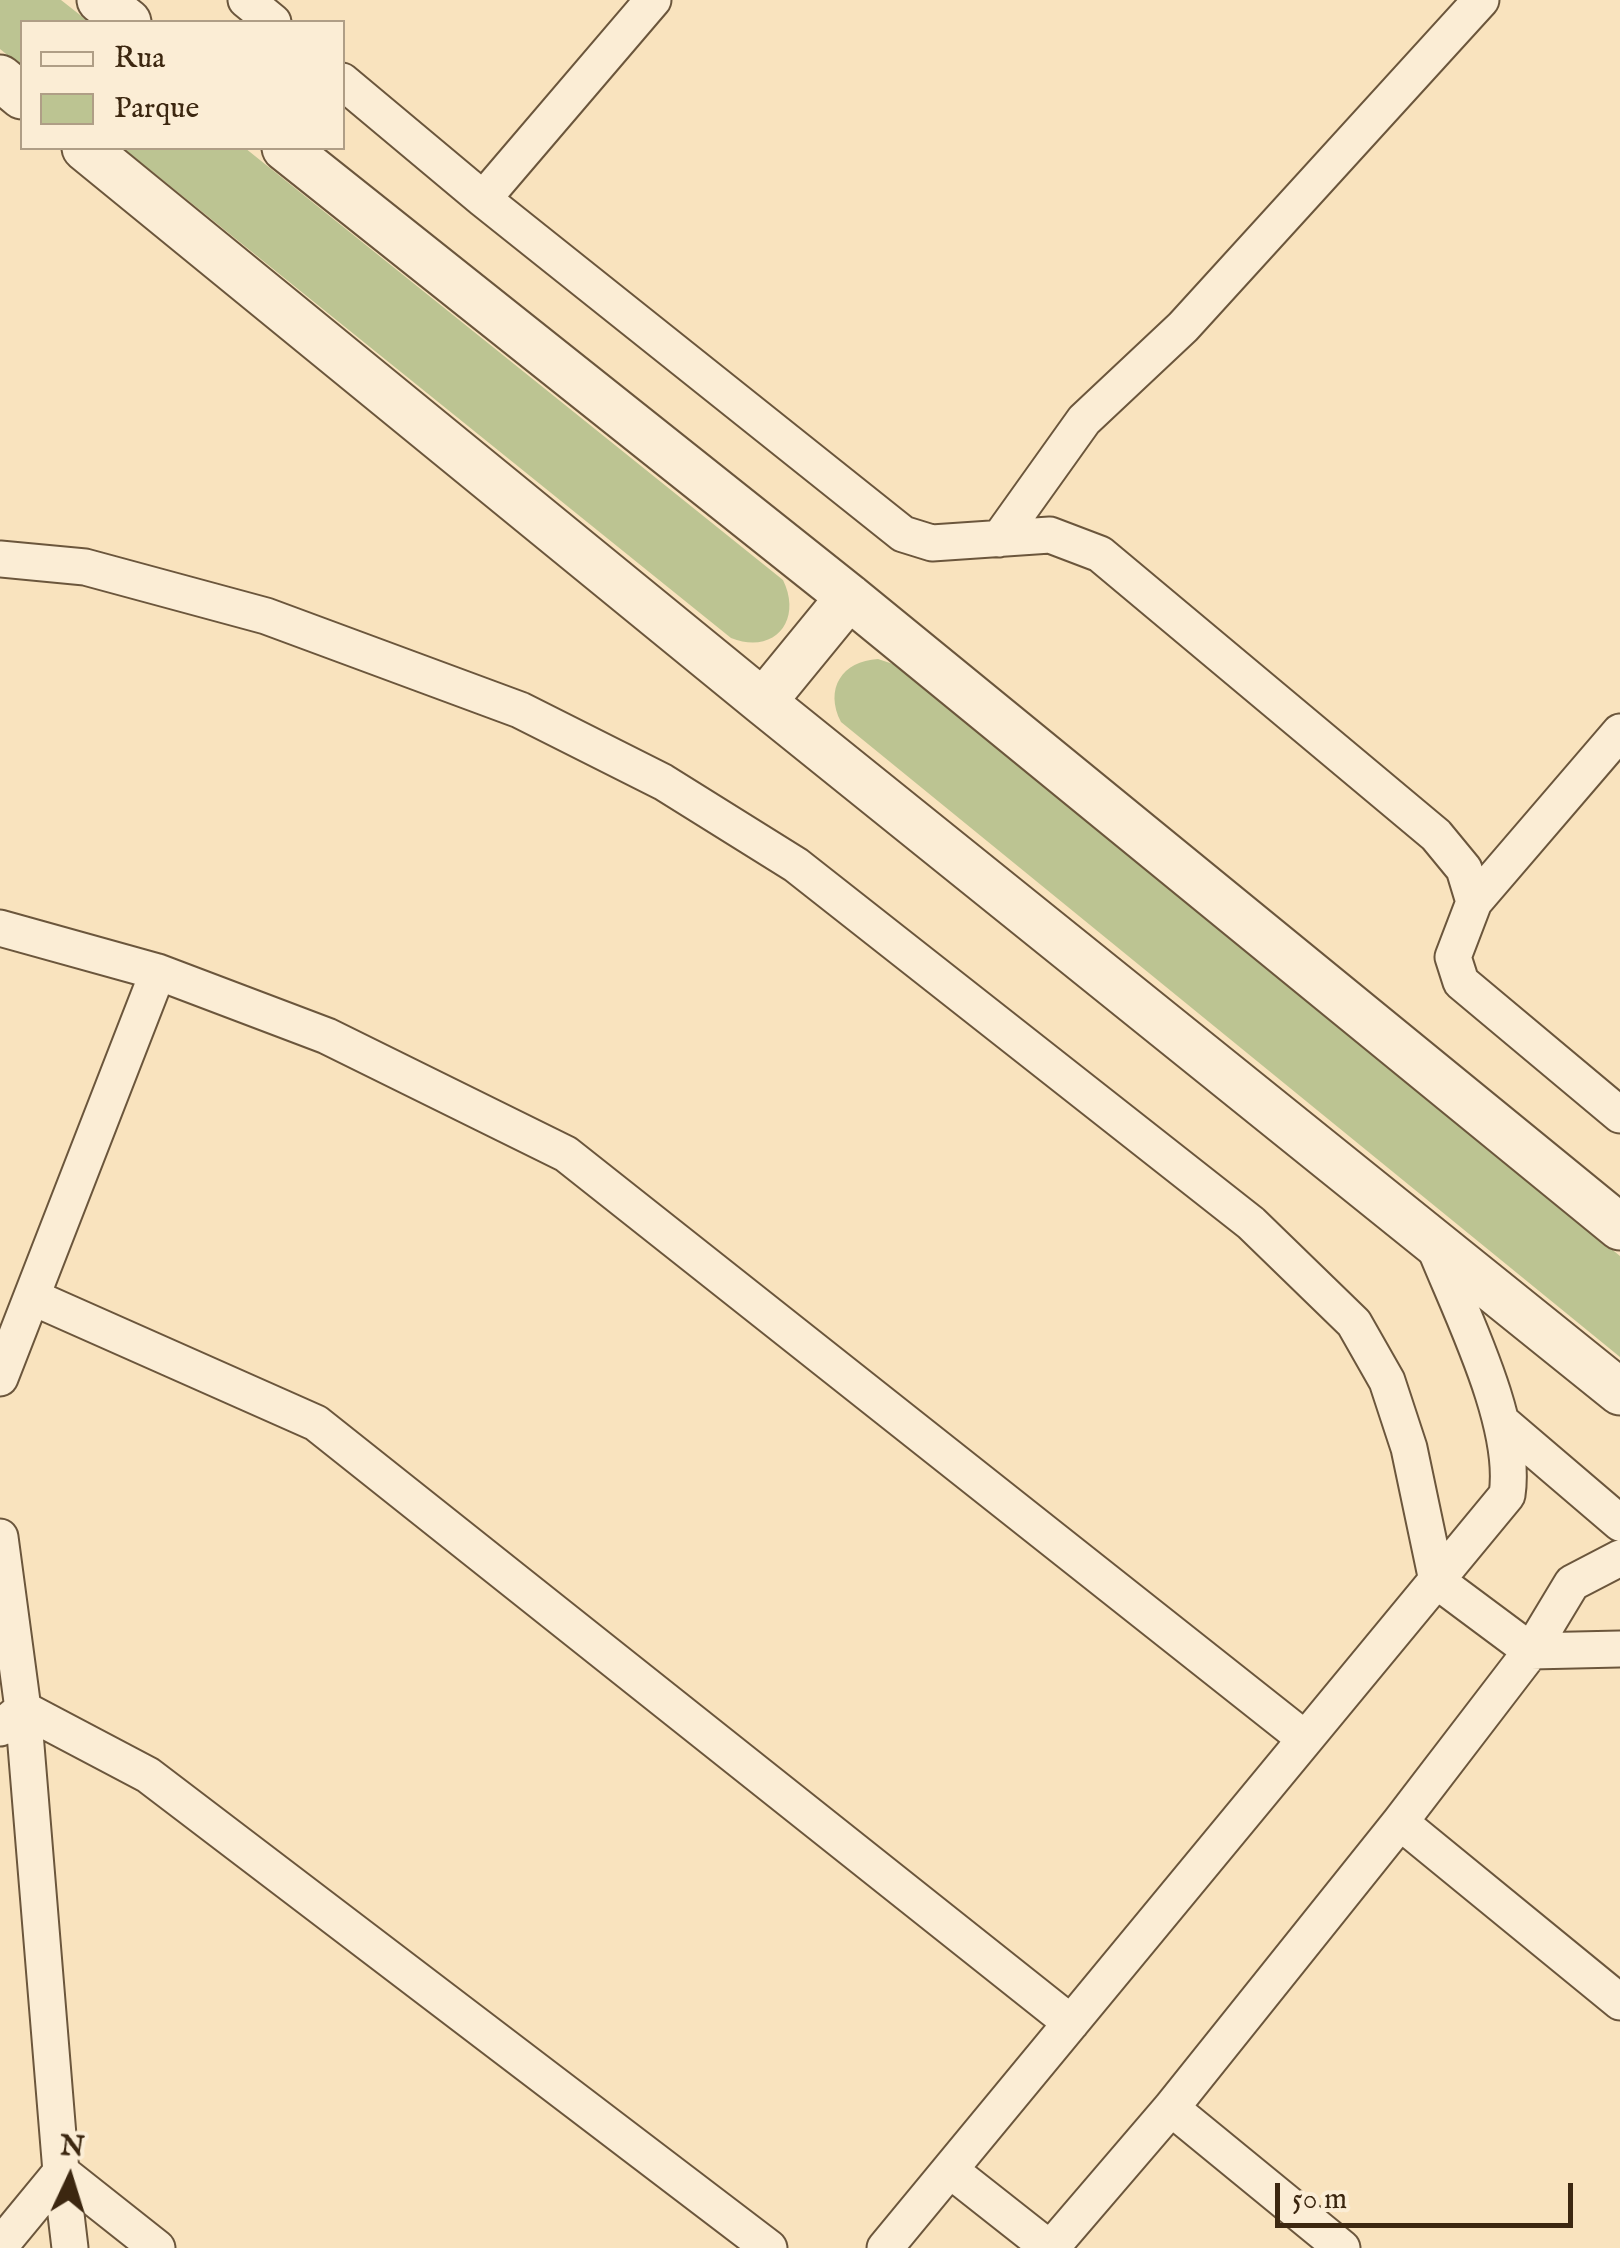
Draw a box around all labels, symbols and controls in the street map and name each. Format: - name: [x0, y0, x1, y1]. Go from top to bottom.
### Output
- legend: [20, 20, 345, 150]
- text: Rua: [114, 40, 165, 78]
- text: Parque: [114, 90, 199, 128]
- north arrow: [20, 2128, 120, 2228]
- text: N: [59, 2129, 85, 2166]
- scale bar: [1280, 2163, 1578, 2225]
- text: 50 m: [1292, 2181, 1347, 2219]

